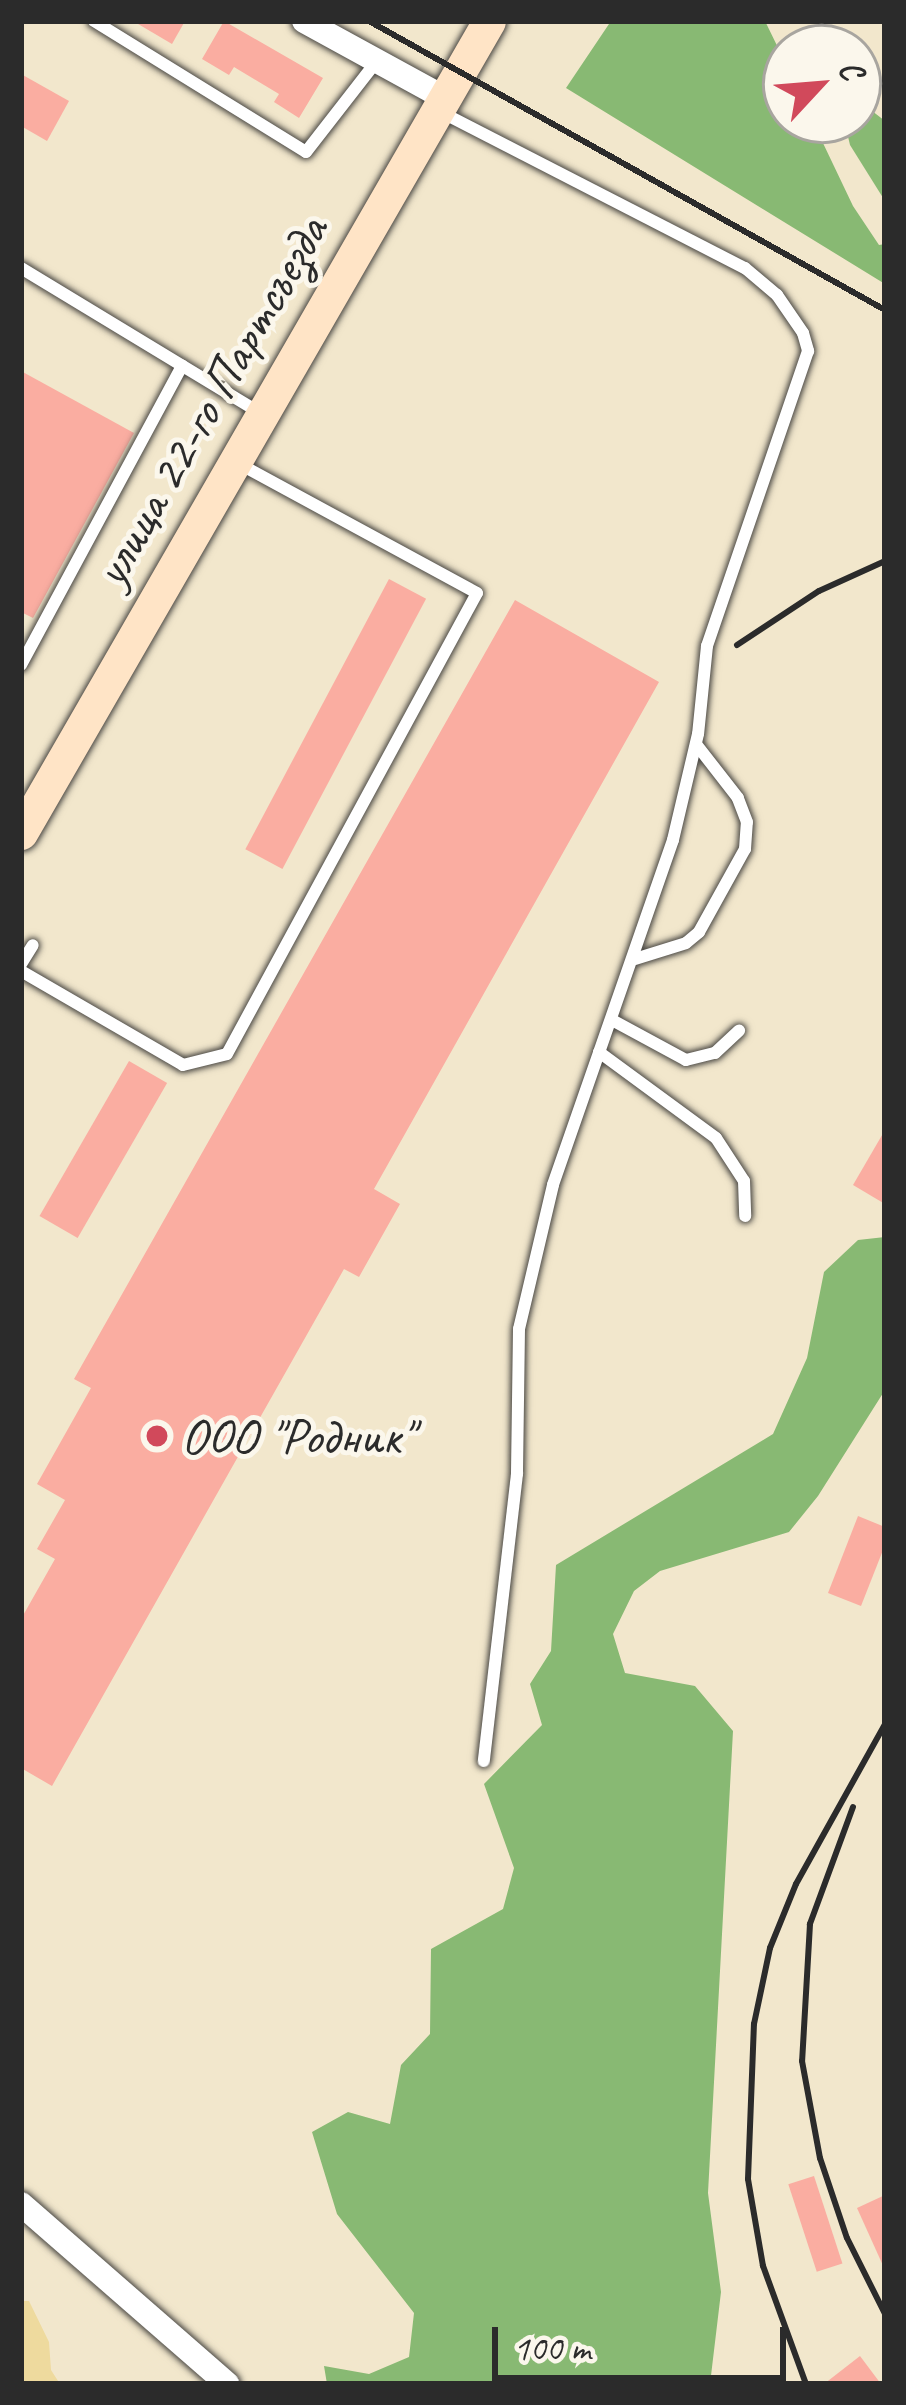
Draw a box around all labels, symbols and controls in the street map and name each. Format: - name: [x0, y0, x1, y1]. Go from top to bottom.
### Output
- north arrow: [762, 24, 882, 144]
- text: С: [829, 53, 874, 86]
- street label: улица 22-го Партсъезда: [78, 203, 342, 599]
- place label: ООО "Родник": [181, 1405, 413, 1467]
- marker: ООО "Родник": [144, 1423, 170, 1449]
- scale bar: [498, 2303, 792, 2377]
- text: 100 m: [513, 2325, 590, 2371]

